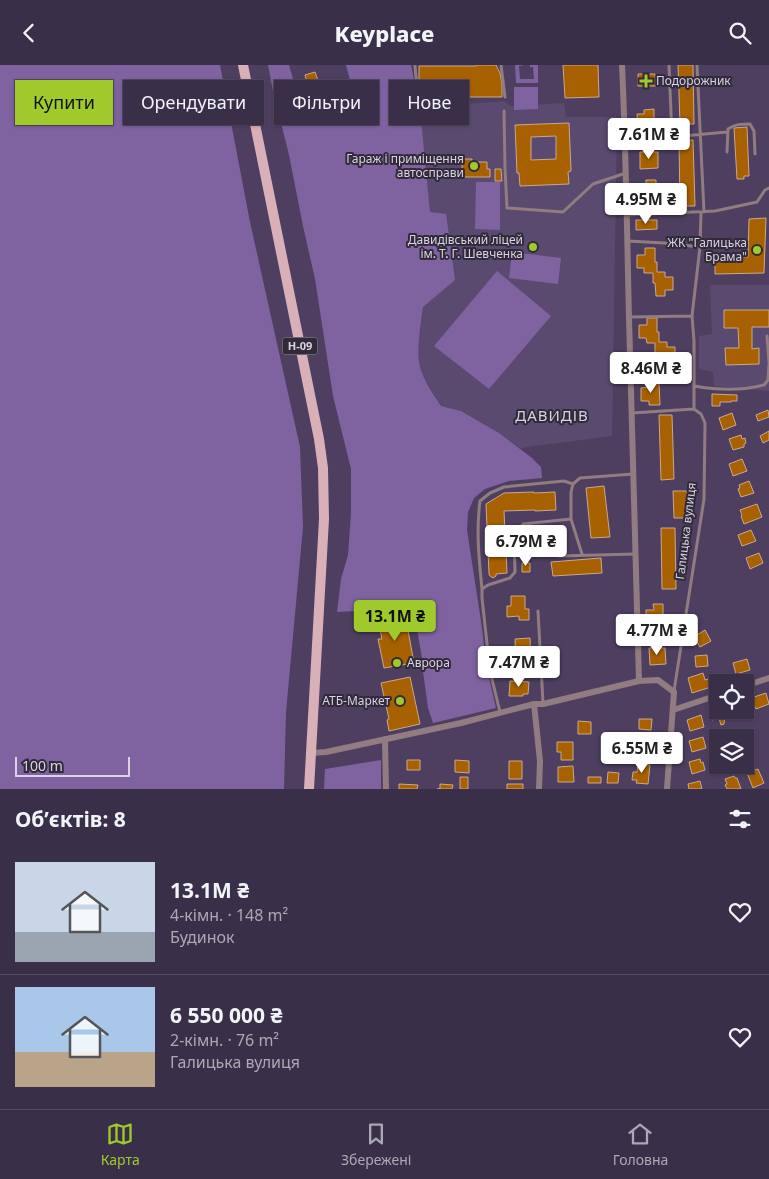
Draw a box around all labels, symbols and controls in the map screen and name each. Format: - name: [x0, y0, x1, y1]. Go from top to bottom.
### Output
- text: Keyplace: [335, 18, 434, 48]
- icon: back: [15, 19, 43, 47]
- icon: search: [726, 19, 754, 47]
- place label: Подорожник: [656, 72, 731, 89]
- marker: Подорожник: [640, 75, 652, 87]
- chip: Купити: [15, 80, 113, 125]
- chip: Орендувати: [123, 80, 264, 125]
- chip: Фільтри: [274, 80, 379, 125]
- chip: Нове: [389, 80, 469, 125]
- pin: 7.61M ₴: [603, 117, 695, 160]
- text: 7.61M ₴: [619, 123, 679, 145]
- place label: Гараж і приміщення автосправи: [346, 150, 464, 181]
- marker: Гараж і приміщення автосправи: [468, 160, 480, 172]
- pin: 4.95M ₴: [600, 183, 692, 225]
- text: 4.95M ₴: [616, 188, 676, 210]
- place label: Давидівський ліцей ім. Т. Г. Шевченка: [408, 231, 523, 262]
- place label: ЖК "Галицька Брама": [667, 234, 747, 265]
- marker: Давидівський ліцей ім. Т. Г. Шевченка: [527, 241, 539, 253]
- marker: ЖК "Галицька Брама": [751, 244, 763, 256]
- road number: Н-09: [282, 337, 318, 355]
- pin: 8.46M ₴: [605, 351, 697, 394]
- text: 8.46M ₴: [621, 357, 681, 379]
- district label: ДАВИДІВ: [515, 405, 589, 425]
- street label: Галицька вулиця: [671, 482, 700, 580]
- pin: 6.79M ₴: [480, 525, 572, 567]
- text: 6.79M ₴: [496, 530, 556, 552]
- pin: 13.1M ₴: [349, 599, 441, 642]
- text: 13.1M ₴: [365, 605, 425, 627]
- pin: 4.77M ₴: [611, 613, 703, 656]
- text: 4.77M ₴: [627, 619, 687, 641]
- pin: 7.47M ₴: [473, 645, 565, 688]
- text: 7.47M ₴: [489, 651, 549, 673]
- place label: Аврора: [407, 654, 450, 671]
- marker: Аврора: [391, 657, 403, 669]
- map controls: [709, 674, 754, 774]
- button: locate: [709, 674, 754, 719]
- place label: АТБ-Маркет: [322, 692, 390, 709]
- marker: АТБ-Маркет: [394, 695, 406, 707]
- button: layers: [709, 729, 754, 774]
- pin: 6.55M ₴: [596, 731, 688, 774]
- text: 6.55M ₴: [612, 737, 672, 759]
- scale bar: [15, 754, 130, 777]
- text: 100 m: [22, 756, 63, 775]
- text: Об’єктів: 8: [15, 805, 126, 833]
- icon: filters: [726, 805, 754, 833]
- text: 13.1M ₴: [170, 876, 249, 904]
- icon: home: [55, 882, 115, 942]
- icon: heart: [726, 898, 754, 926]
- text: 4-кімн. · 148 m²: [170, 904, 288, 926]
- text: Будинок: [170, 926, 234, 948]
- text: 6 550 000 ₴: [170, 1001, 282, 1029]
- icon: home: [55, 1007, 115, 1067]
- icon: heart: [726, 1023, 754, 1051]
- text: 2-кімн. · 76 m²: [170, 1029, 279, 1051]
- text: Галицька вулиця: [170, 1051, 300, 1073]
- tab: Карта: [101, 1120, 140, 1169]
- tab: Збережені: [341, 1120, 411, 1169]
- tab: Головна: [613, 1120, 668, 1169]

